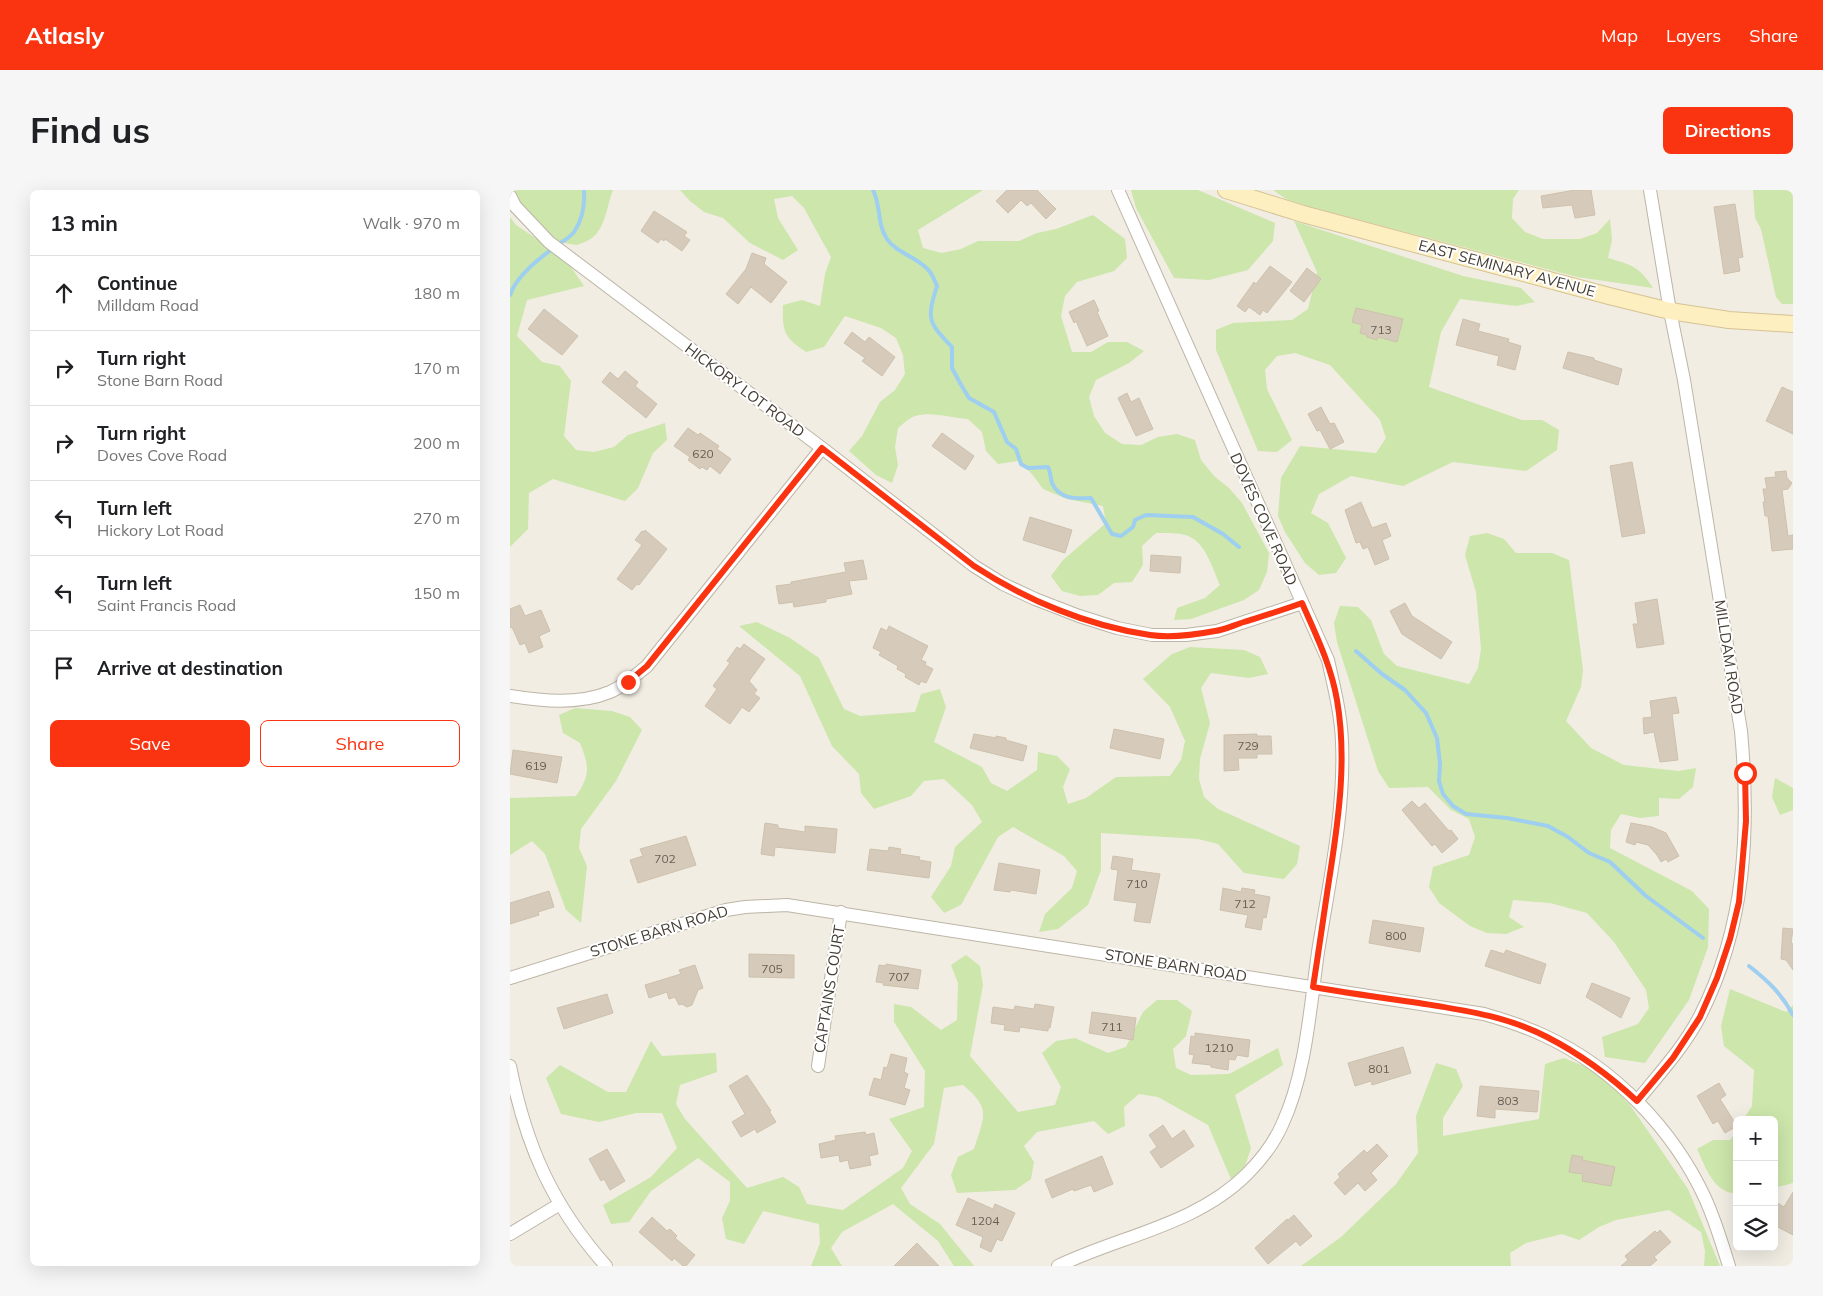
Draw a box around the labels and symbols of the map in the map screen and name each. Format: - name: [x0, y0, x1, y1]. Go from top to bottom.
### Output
- street label: EAST SEMINARY AVENUE: [1416, 235, 1598, 301]
- house number: 713: [1370, 322, 1392, 337]
- street label: HICKORY LOT ROAD: [681, 339, 809, 441]
- house number: 620: [692, 446, 714, 461]
- street label: DOVES COVE ROAD: [1226, 450, 1302, 588]
- street label: MILLDAM ROAD: [1711, 598, 1747, 716]
- route end: [617, 671, 640, 694]
- house number: 729: [1237, 738, 1259, 753]
- house number: 619: [525, 758, 547, 773]
- route start: [1734, 762, 1757, 785]
- house number: 702: [654, 851, 676, 866]
- house number: 710: [1126, 876, 1148, 891]
- house number: 712: [1234, 896, 1256, 911]
- street label: STONE BARN ROAD: [588, 901, 730, 961]
- street label: CAPTAINS COURT: [809, 924, 849, 1054]
- house number: 800: [1385, 928, 1407, 943]
- street label: STONE BARN ROAD: [1104, 944, 1248, 986]
- house number: 705: [761, 961, 783, 976]
- house number: 707: [888, 969, 910, 984]
- house number: 711: [1101, 1019, 1123, 1034]
- house number: 1210: [1205, 1040, 1233, 1055]
- house number: 801: [1368, 1061, 1390, 1076]
- house number: 803: [1497, 1093, 1519, 1108]
- house number: 1204: [971, 1213, 999, 1228]

